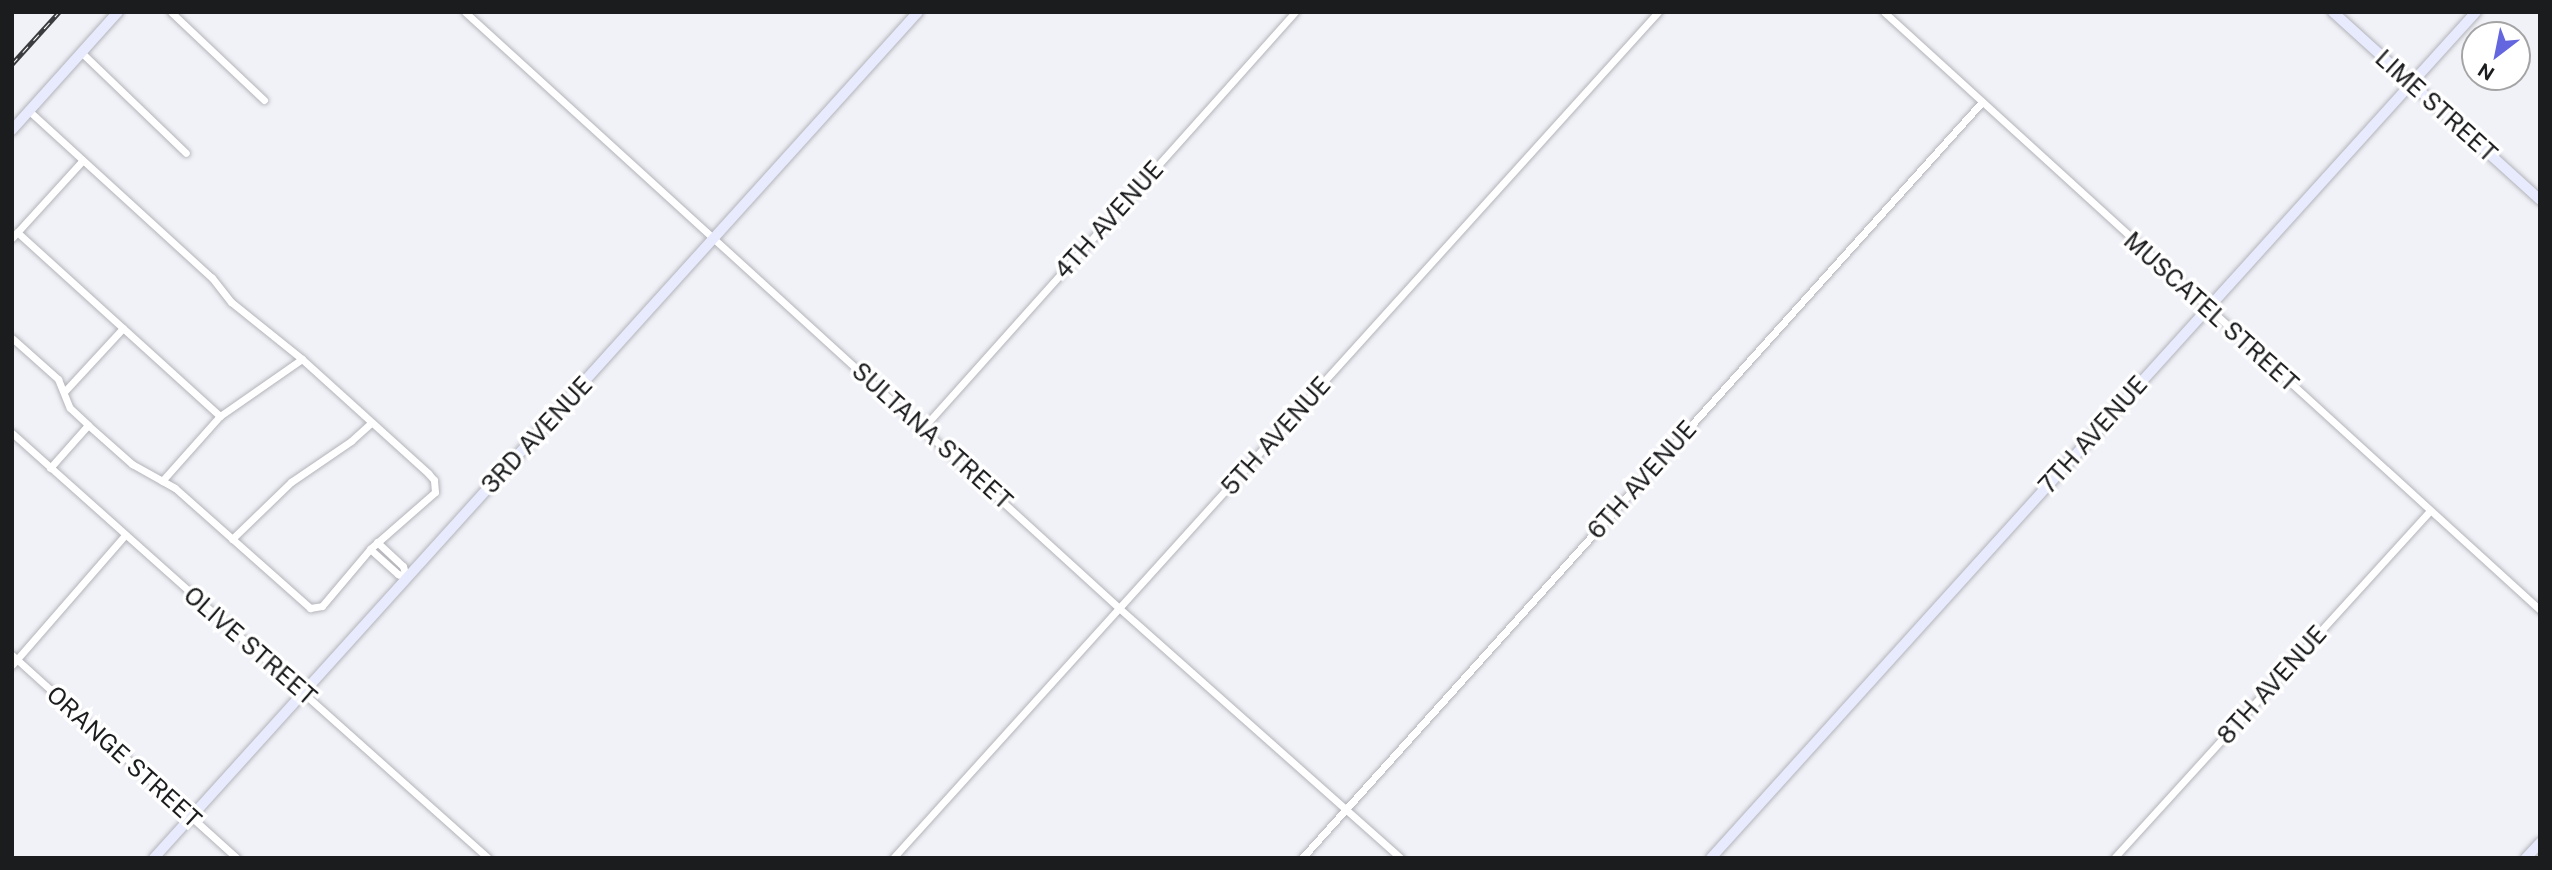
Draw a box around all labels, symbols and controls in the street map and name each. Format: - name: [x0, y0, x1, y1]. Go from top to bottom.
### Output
- north arrow: [2461, 21, 2531, 91]
- street label: LIME STREET: [2369, 44, 2503, 168]
- text: N: [2474, 59, 2498, 85]
- street label: 4TH AVENUE: [1049, 155, 1169, 285]
- street label: MUSCATEL STREET: [2118, 226, 2304, 398]
- street label: SULTANA STREET: [846, 357, 1018, 515]
- street label: 7TH AVENUE: [2033, 370, 2153, 500]
- street label: 3RD AVENUE: [476, 371, 598, 499]
- street label: 5TH AVENUE: [1215, 371, 1337, 501]
- street label: 6TH AVENUE: [1582, 415, 1702, 545]
- street label: OLIVE STREET: [178, 581, 322, 711]
- street label: 8TH AVENUE: [2211, 620, 2333, 750]
- street label: ORANGE STREET: [41, 680, 207, 834]

